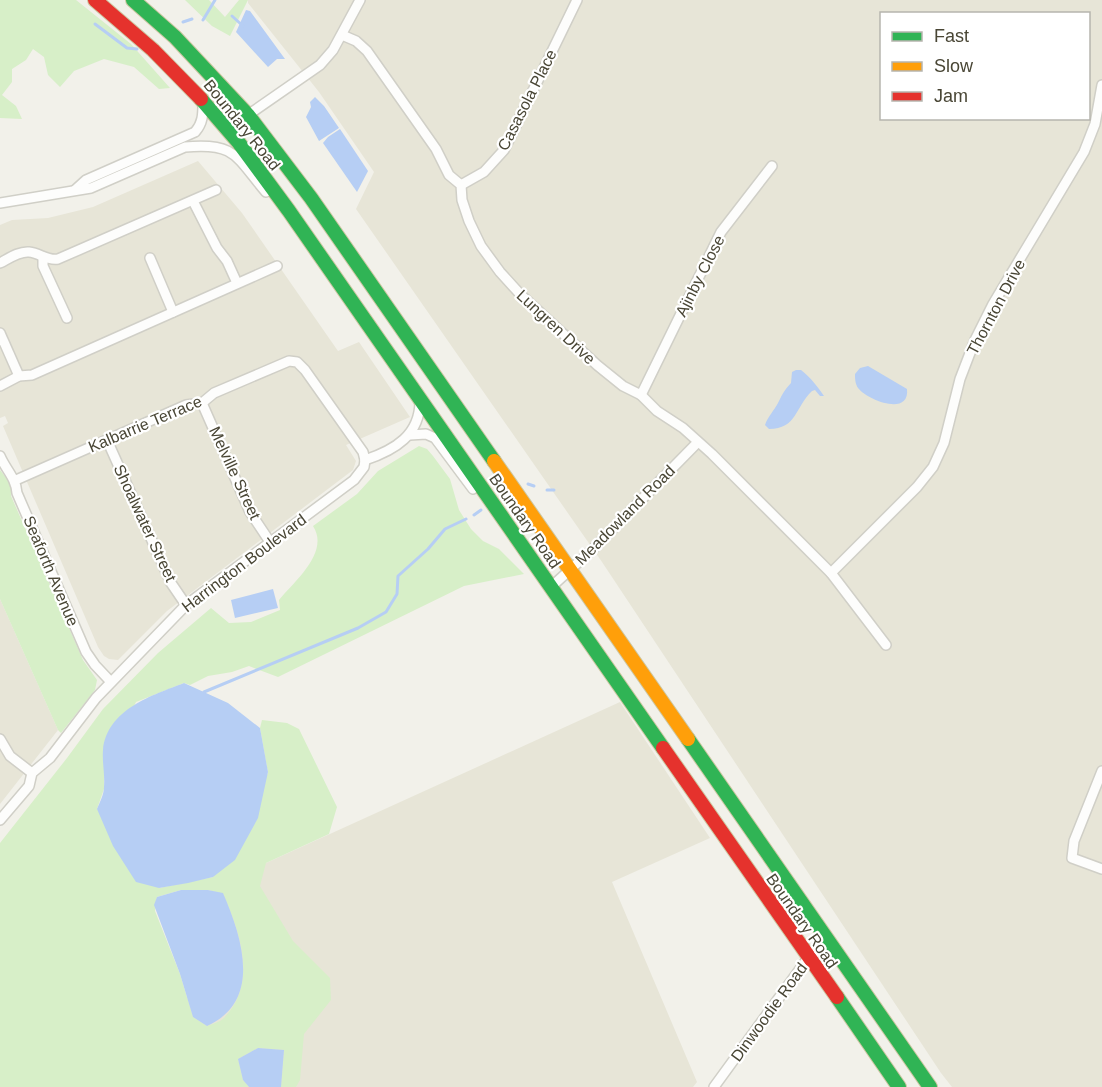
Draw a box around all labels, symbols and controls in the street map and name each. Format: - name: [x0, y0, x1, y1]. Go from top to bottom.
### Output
- legend: [880, 12, 1090, 120]
- text: Fast: [934, 26, 969, 46]
- street label: Casasola Place: [494, 47, 560, 153]
- text: Slow: [934, 56, 974, 76]
- street label: Boundary Road: [200, 76, 284, 174]
- text: Jam: [934, 86, 968, 106]
- street label: Ajinby Close: [672, 232, 728, 319]
- street label: Thornton Drive: [964, 256, 1028, 358]
- street label: Lungren Drive: [513, 287, 599, 368]
- street label: Kalbarrie Terrace: [86, 392, 204, 456]
- street label: Melville Street: [206, 424, 264, 523]
- street label: Shoalwater Street: [110, 462, 180, 585]
- street label: Meadowland Road: [572, 462, 678, 568]
- street label: Boundary Road: [486, 471, 564, 571]
- street label: Harrington Boulevard: [179, 511, 309, 615]
- street label: Seaforth Avenue: [20, 513, 82, 629]
- street label: Boundary Road: [763, 871, 841, 971]
- street label: Dinwoodie Road: [728, 960, 810, 1064]

